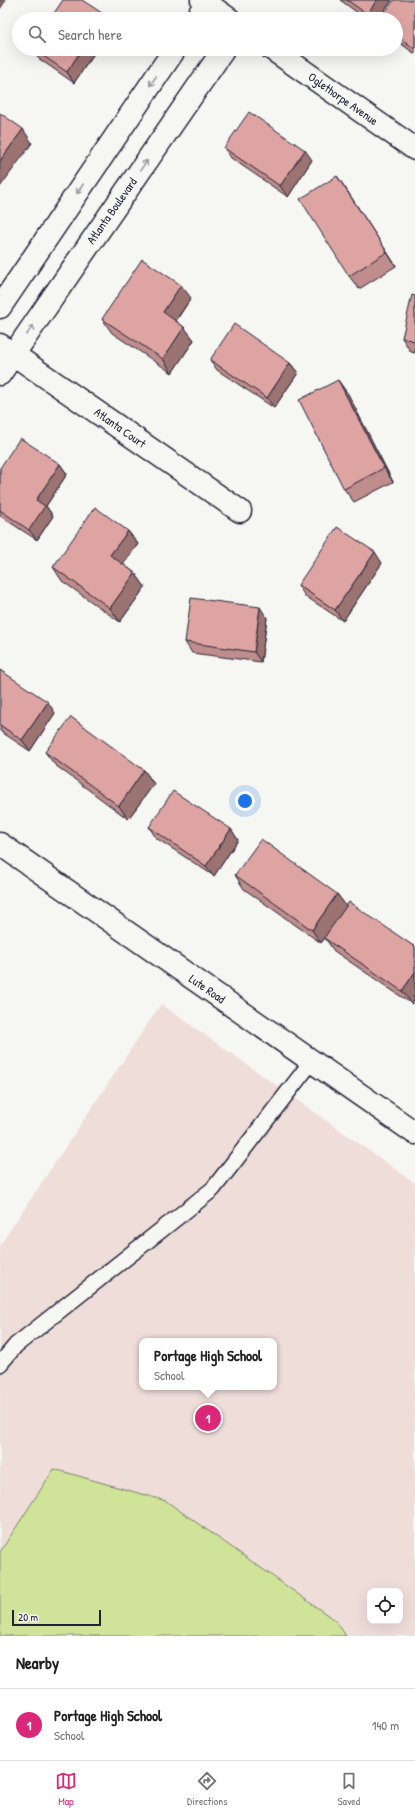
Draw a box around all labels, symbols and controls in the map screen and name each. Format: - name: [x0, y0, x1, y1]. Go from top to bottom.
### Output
- search box: [12, 12, 403, 56]
- icon: search: [26, 23, 48, 45]
- text: Search here: [58, 24, 122, 45]
- street label: Oglethorpe Avenue: [305, 68, 382, 129]
- one-way arrow: [149, 75, 157, 86]
- one-way arrow: [140, 160, 148, 171]
- street label: Atlanta Boulevard: [82, 174, 141, 247]
- one-way arrow: [76, 183, 84, 194]
- one-way arrow: [26, 325, 34, 336]
- street label: Atlanta Court: [91, 403, 150, 452]
- your location: [235, 791, 255, 811]
- street label: Lute Road: [186, 970, 229, 1007]
- popup: [139, 1338, 277, 1390]
- text: Portage High School: [154, 1345, 262, 1366]
- text: School: [154, 1366, 184, 1384]
- pin: 1: [195, 1403, 221, 1433]
- map controls: [367, 1588, 403, 1624]
- button: locate: [367, 1588, 403, 1624]
- scale bar: [12, 1608, 101, 1627]
- text: 20 m: [18, 1610, 38, 1624]
- text: Nearby: [16, 1651, 59, 1674]
- text: Portage High School: [54, 1705, 162, 1726]
- text: 1: [27, 1716, 31, 1734]
- text: 140 m: [372, 1716, 399, 1734]
- text: School: [54, 1726, 84, 1744]
- tab: Map: [55, 1770, 77, 1808]
- tab: Directions: [187, 1770, 228, 1808]
- tab: Saved: [338, 1770, 360, 1808]

